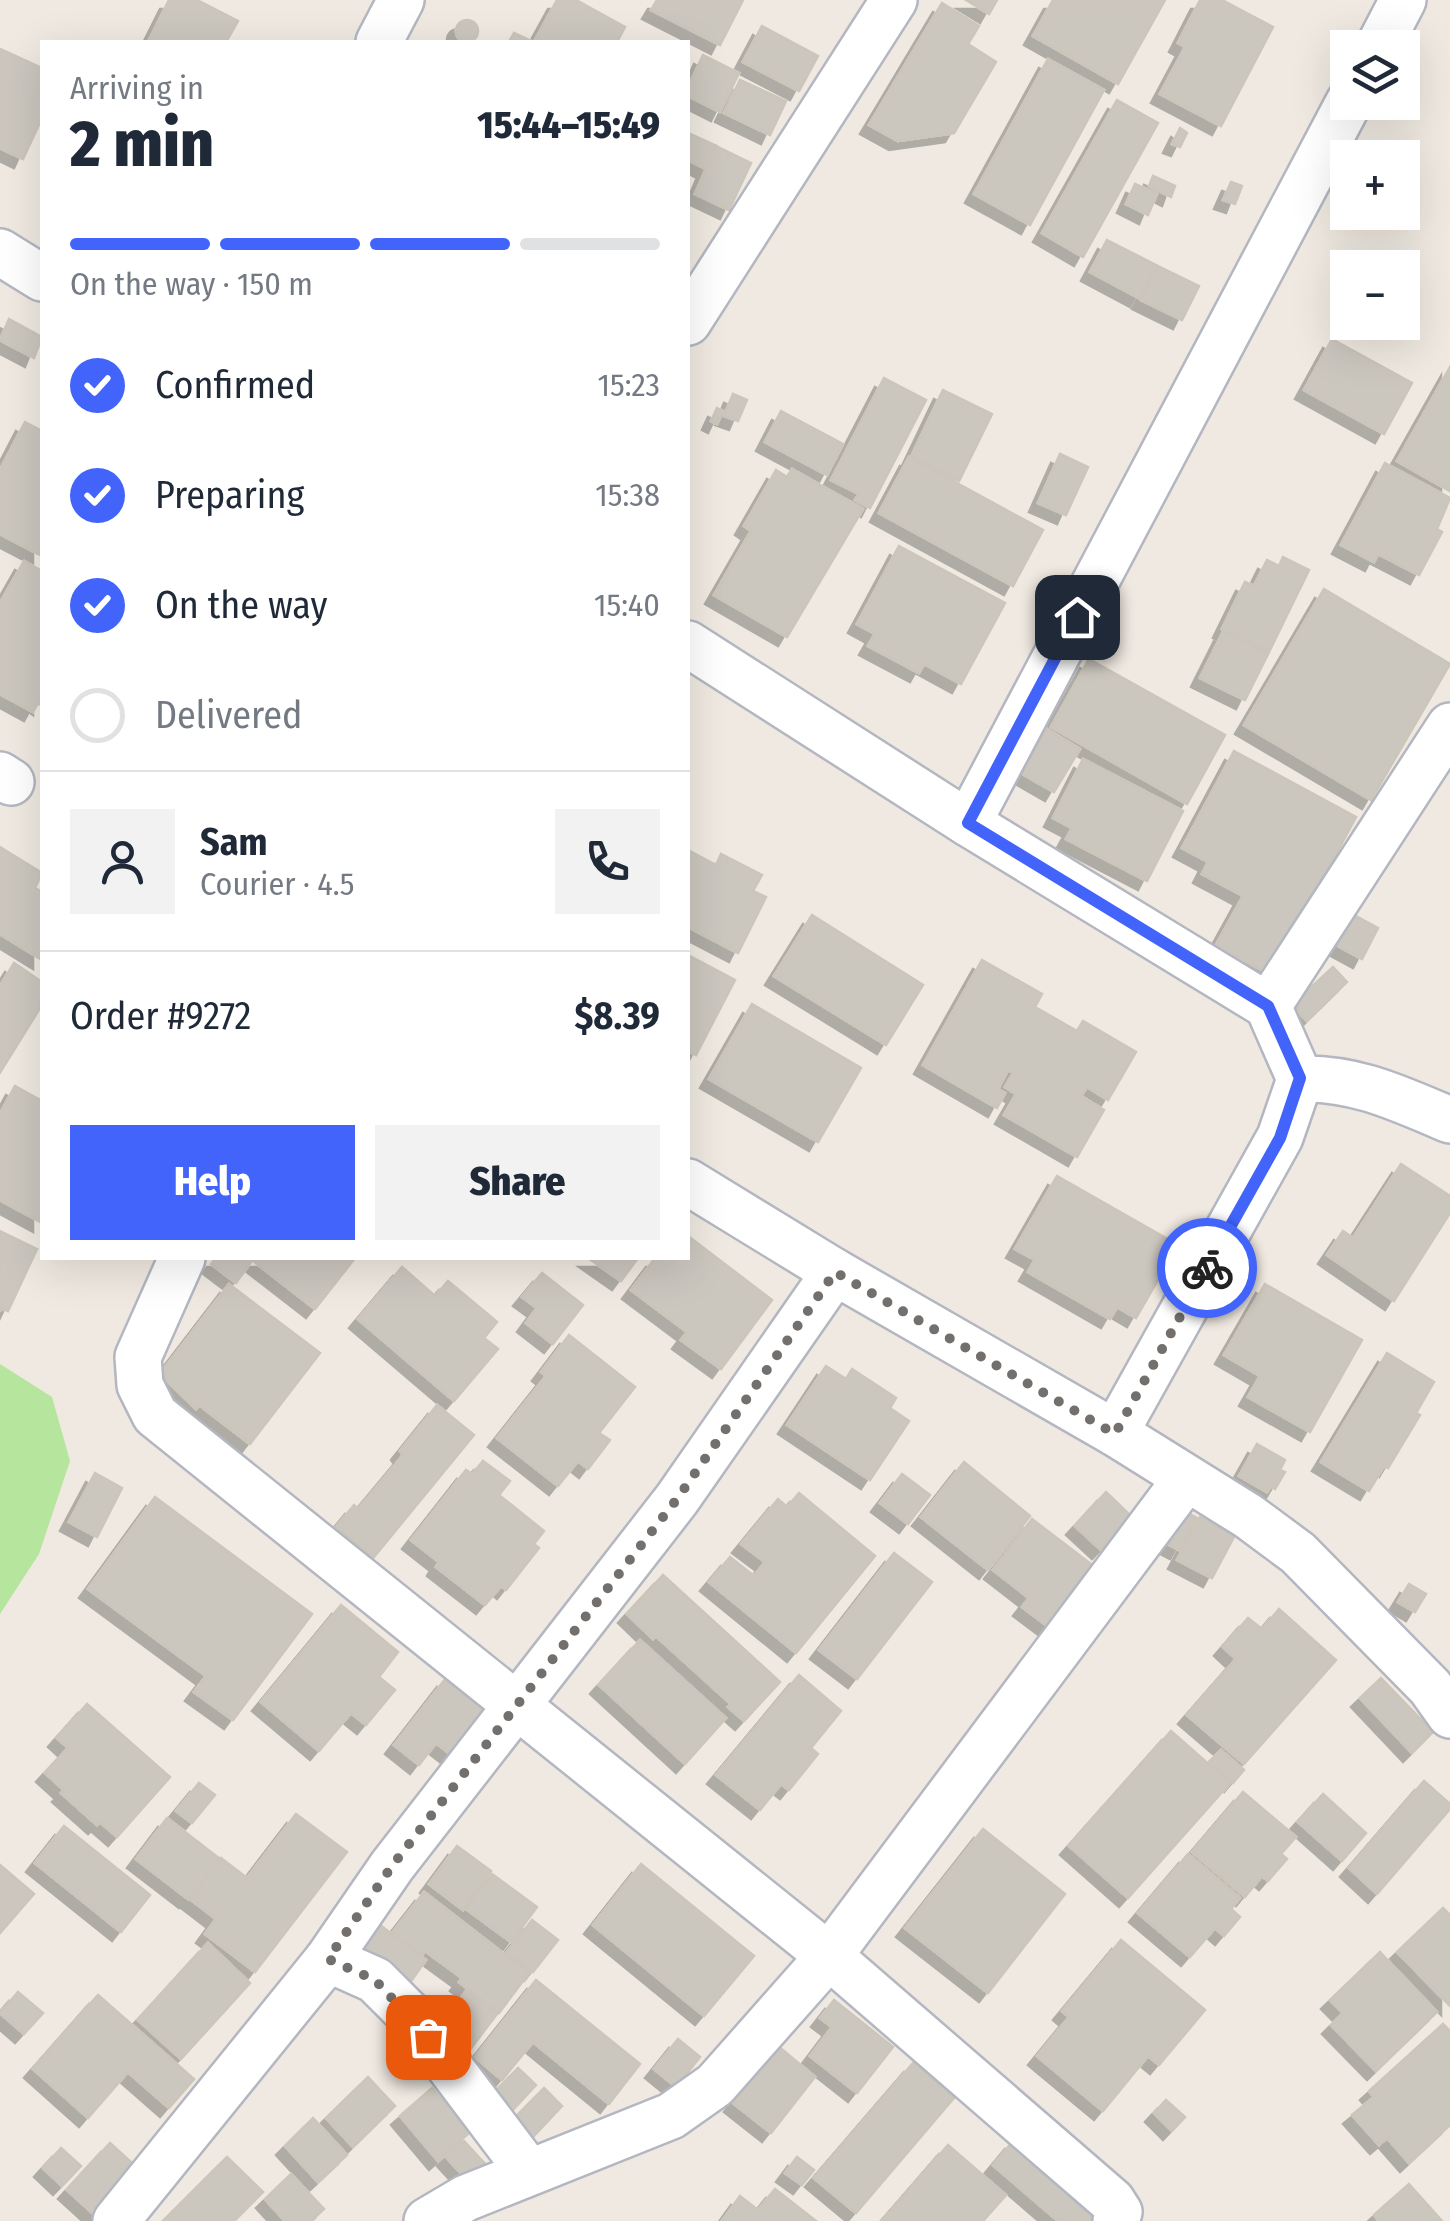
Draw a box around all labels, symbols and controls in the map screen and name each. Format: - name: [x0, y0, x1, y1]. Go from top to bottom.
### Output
- map controls: [1330, 30, 1420, 340]
- button: layers: [1330, 30, 1420, 120]
- text: Arriving in: [70, 69, 204, 107]
- text: 15:44–15:49: [477, 102, 660, 148]
- text: 2 min: [70, 105, 214, 183]
- button: +: [1330, 140, 1420, 230]
- button: −: [1330, 250, 1420, 340]
- text: On the way · 150 m: [70, 265, 313, 303]
- icon: check: [70, 358, 125, 413]
- text: Confirmed: [155, 362, 315, 408]
- text: 15:23: [598, 366, 660, 404]
- icon: check: [70, 468, 125, 523]
- text: Preparing: [155, 472, 304, 518]
- text: 15:38: [595, 476, 660, 514]
- pin: [1035, 575, 1120, 660]
- icon: check: [70, 578, 125, 633]
- text: On the way: [155, 582, 327, 628]
- text: 15:40: [594, 586, 660, 624]
- icon: home: [1050, 590, 1105, 645]
- text: Delivered: [155, 692, 302, 738]
- button: person: [70, 809, 175, 914]
- button: phone: [555, 809, 660, 914]
- text: Sam: [200, 819, 268, 865]
- text: Courier · 4.5: [200, 865, 355, 903]
- text: Order #9272: [70, 993, 251, 1039]
- text: $8.39: [574, 993, 660, 1039]
- button: Help: [70, 1125, 355, 1240]
- button: Share: [375, 1125, 660, 1240]
- courier: [1157, 1218, 1257, 1318]
- icon: bike: [1180, 1241, 1235, 1296]
- pin: [386, 1995, 471, 2080]
- icon: bag: [401, 2010, 456, 2065]

